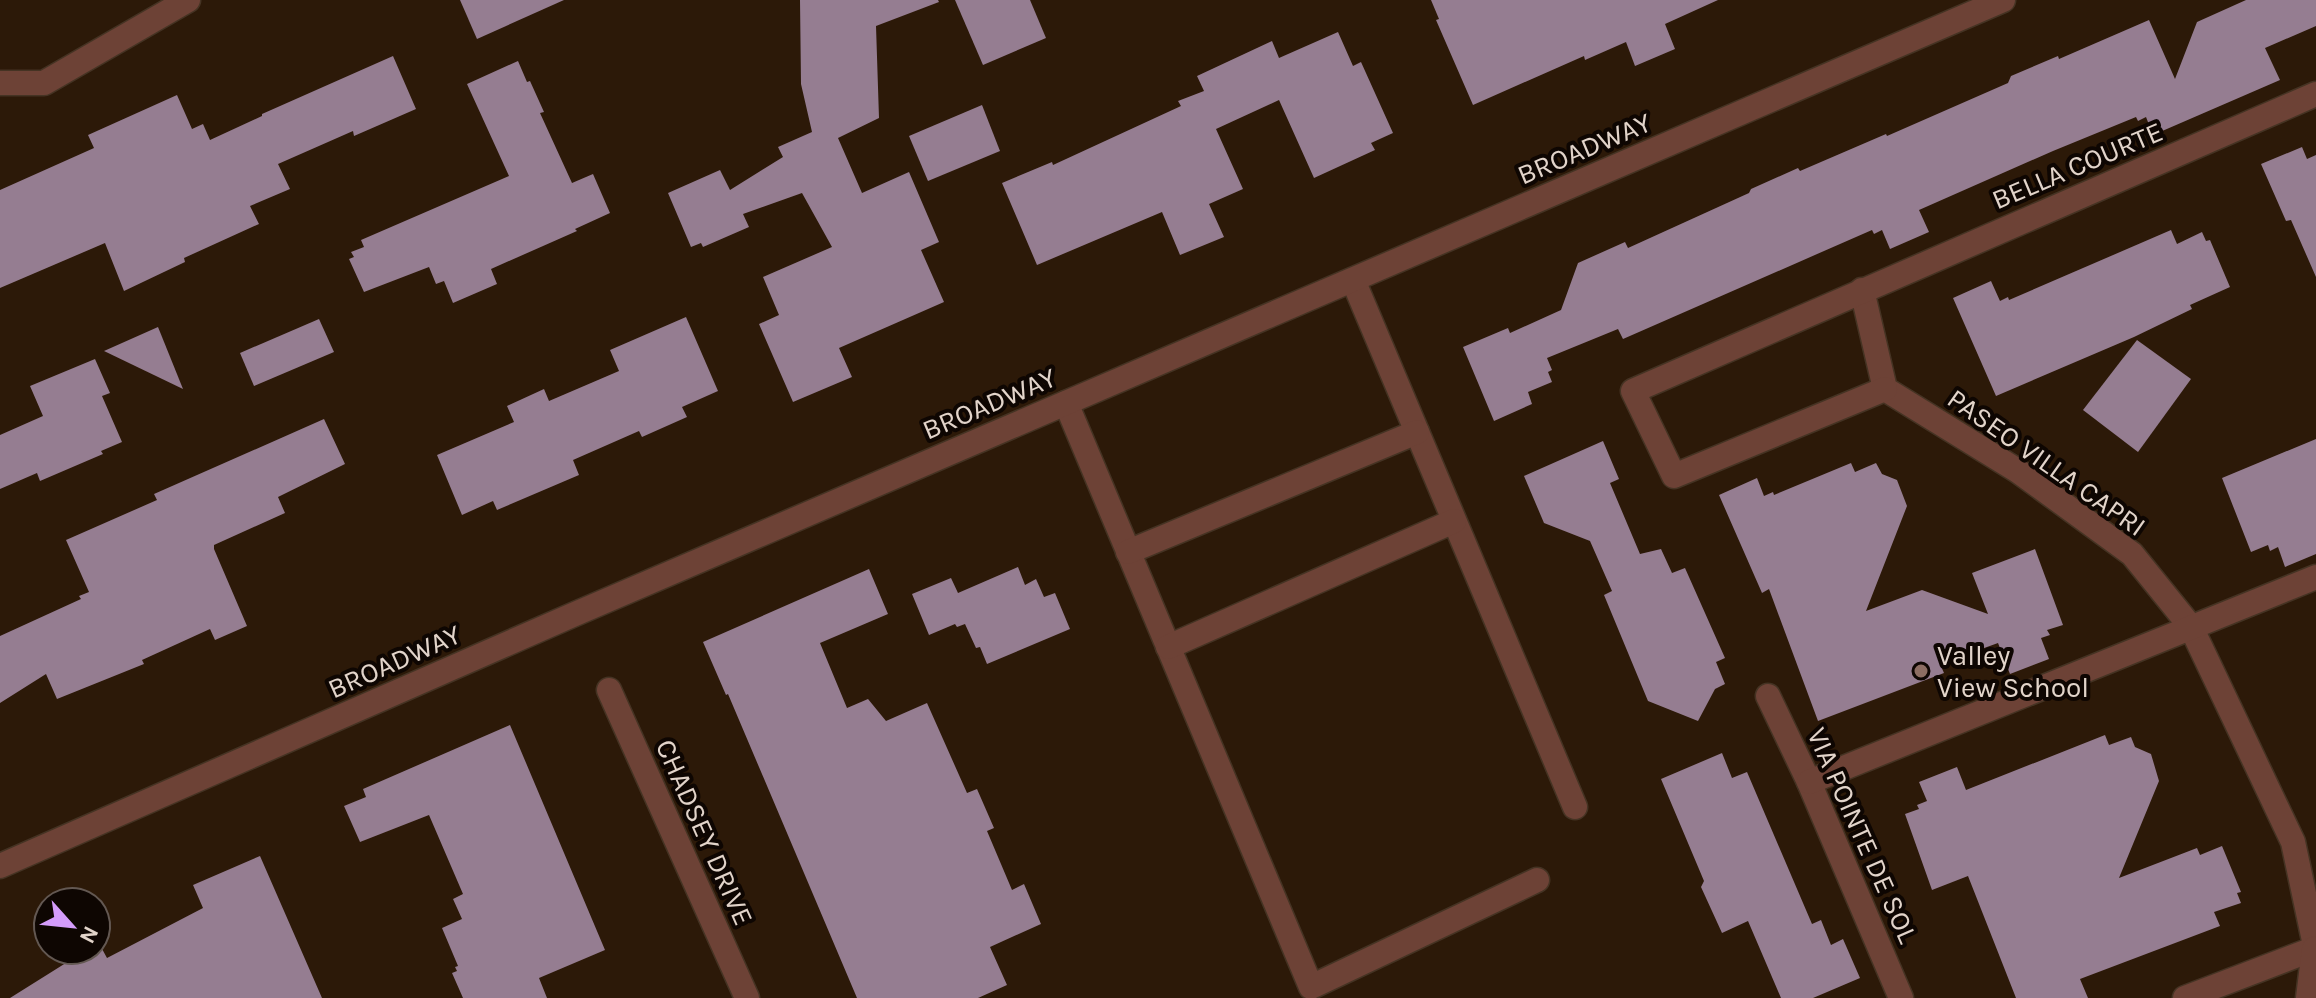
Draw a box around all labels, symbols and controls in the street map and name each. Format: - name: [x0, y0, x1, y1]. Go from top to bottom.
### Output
- street label: BROADWAY: [1512, 105, 1657, 191]
- street label: BELLA COURTE: [1987, 115, 2168, 216]
- street label: BROADWAY: [917, 360, 1062, 446]
- street label: PASEO VILLA CAPRI: [1941, 382, 2152, 543]
- street label: BROADWAY: [323, 617, 466, 705]
- place label: Valley View School: [1937, 639, 2089, 704]
- marker: Valley View School: [1912, 662, 1930, 680]
- street label: VIA POINTE DE SOL: [1800, 722, 1925, 948]
- street label: CHADSEY DRIVE: [649, 734, 760, 930]
- north arrow: [32, 886, 112, 966]
- text: N: [74, 922, 104, 948]

